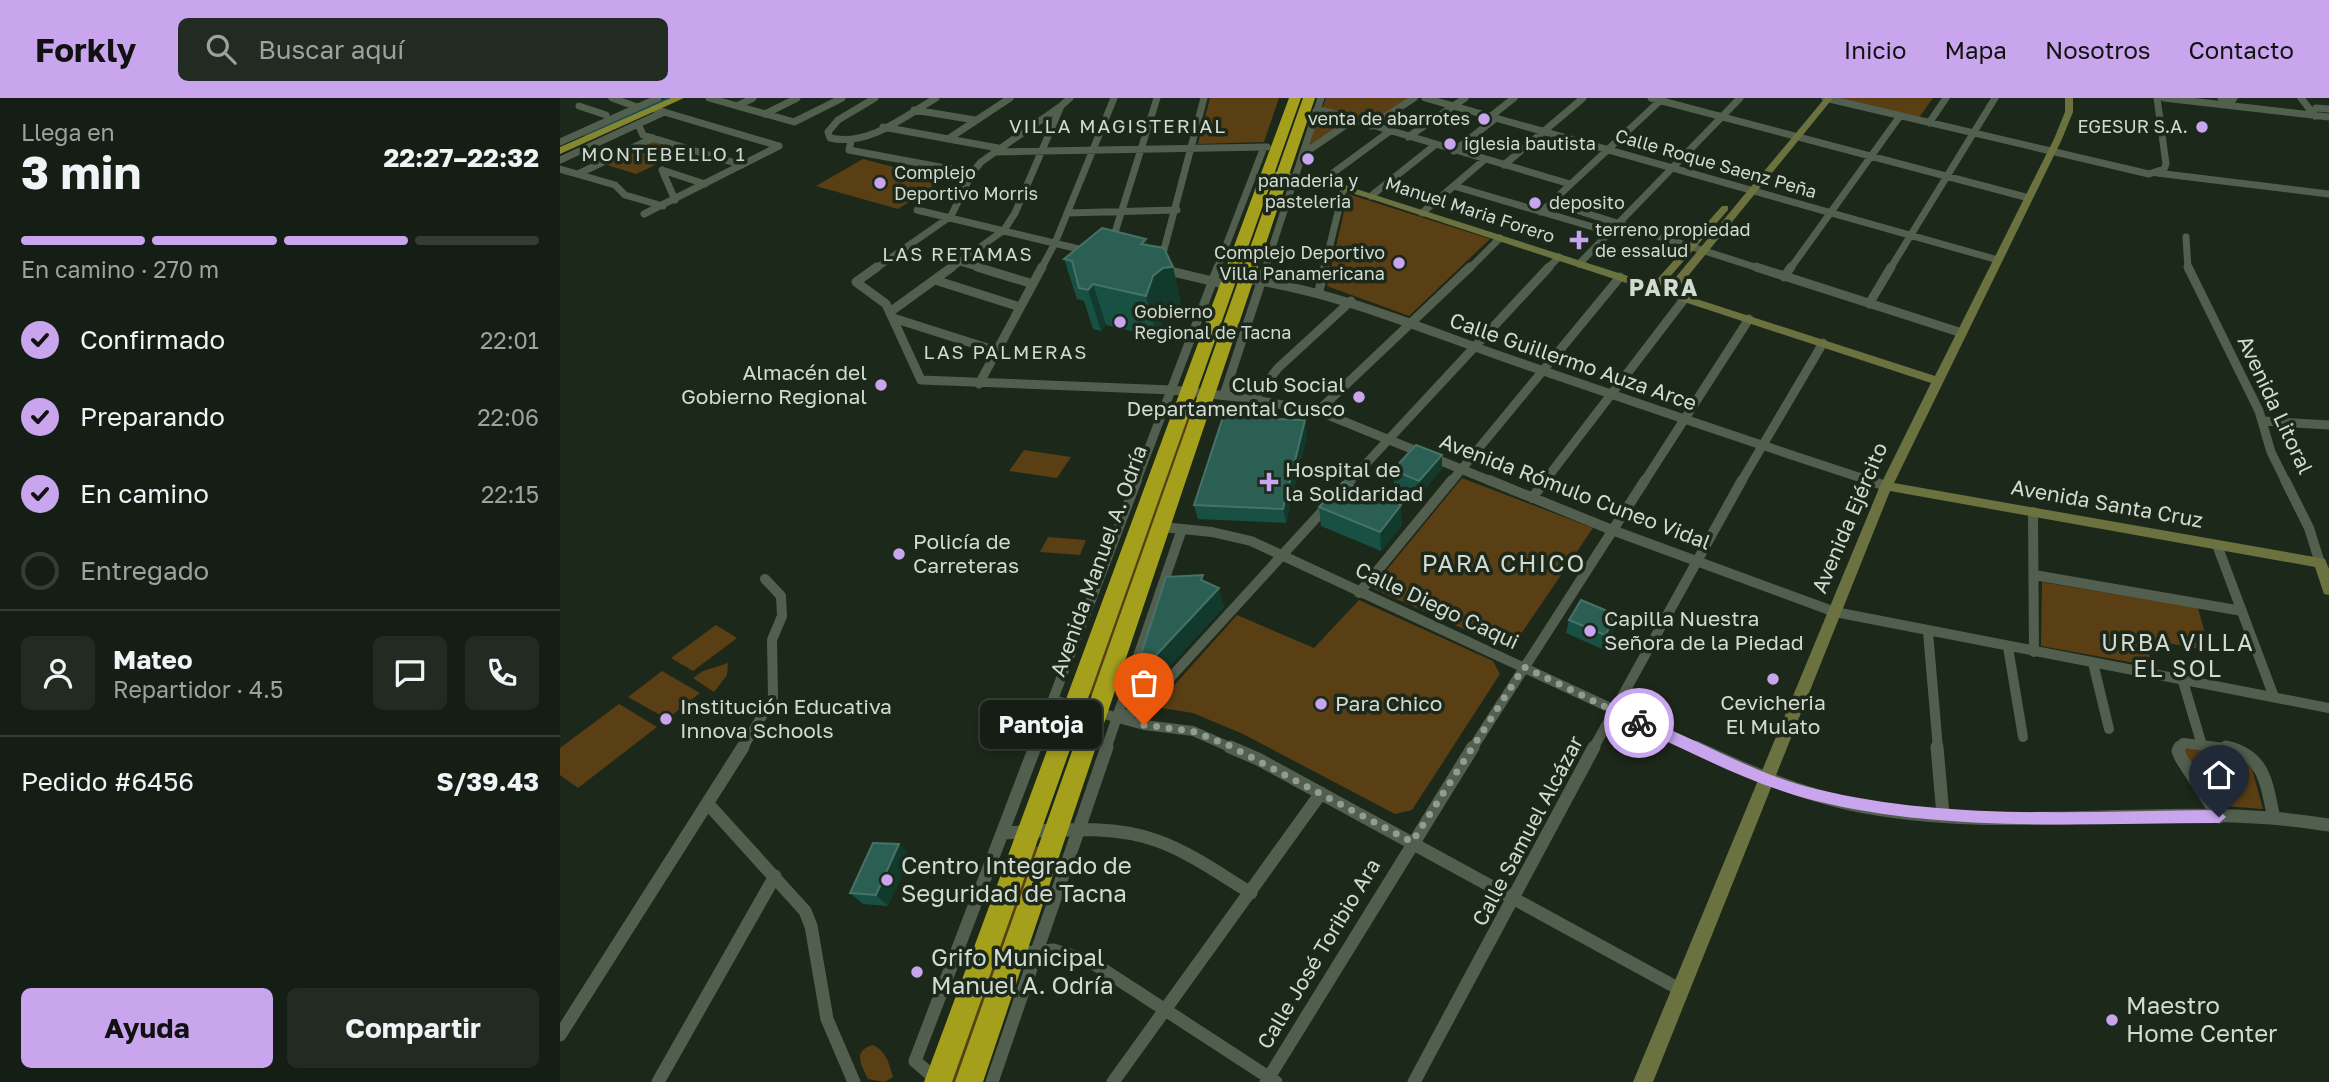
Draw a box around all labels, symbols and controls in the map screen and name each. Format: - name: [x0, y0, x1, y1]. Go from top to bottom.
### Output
- search box: [178, 18, 668, 81]
- text: Forkly: [35, 30, 136, 69]
- icon: search: [202, 30, 240, 68]
- text: Buscar aquí: [258, 34, 404, 65]
- text: Inicio: [1844, 35, 1906, 64]
- text: Mapa: [1944, 35, 2007, 64]
- text: Nosotros: [2045, 35, 2151, 64]
- text: Contacto: [2189, 35, 2294, 64]
- place label: venta de abarrotes: [1308, 107, 1470, 129]
- marker: venta de abarrotes: [1476, 111, 1492, 127]
- district label: VILLA MAGISTERIAL: [1009, 114, 1227, 137]
- place label: EGESUR S.A.: [2077, 115, 2188, 137]
- text: Llega en: [21, 118, 115, 146]
- marker: EGESUR S.A.: [2194, 119, 2210, 135]
- street label: Calle Roque Saenz Peña: [1613, 124, 1820, 202]
- place label: iglesia bautista: [1464, 132, 1596, 154]
- marker: iglesia bautista: [1442, 136, 1458, 152]
- text: 22:27–22:32: [383, 142, 539, 173]
- district label: MONTEBELLO 1: [581, 142, 747, 165]
- text: 3 min: [21, 144, 141, 199]
- marker: panaderia y pasteleria: [1300, 151, 1316, 167]
- place label: Complejo Deportivo Morris: [894, 161, 1038, 204]
- place label: panaderia y pasteleria: [1258, 169, 1358, 212]
- street label: Manuel Maria Forero: [1383, 171, 1558, 247]
- marker: Complejo Deportivo Morris: [872, 175, 888, 191]
- place label: deposito: [1549, 191, 1625, 213]
- marker: deposito: [1527, 195, 1543, 211]
- place label: terreno propiedad de essalud: [1595, 218, 1751, 261]
- marker: terreno propiedad de essalud: [1569, 230, 1589, 250]
- place label: Complejo Deportivo Villa Panamericana: [1214, 241, 1385, 284]
- district label: LAS RETAMAS: [882, 242, 1034, 265]
- text: En camino · 270 m: [21, 255, 219, 283]
- marker: Complejo Deportivo Villa Panamericana: [1391, 255, 1407, 271]
- district label: PARA: [1629, 273, 1699, 301]
- place label: Gobierno Regional de Tacna: [1134, 300, 1291, 343]
- street label: Calle Guillermo Auza Arce: [1446, 306, 1700, 416]
- marker: Gobierno Regional de Tacna: [1112, 314, 1128, 330]
- icon: check: [21, 321, 59, 359]
- text: Confirmado: [80, 324, 225, 355]
- text: 22:01: [480, 326, 539, 354]
- street label: Avenida Litoral: [2232, 331, 2319, 478]
- district label: LAS PALMERAS: [924, 340, 1088, 363]
- place label: Almacén del Gobierno Regional: [681, 359, 867, 409]
- place label: Club Social Departamental Cusco: [1127, 371, 1345, 421]
- marker: Almacén del Gobierno Regional: [873, 377, 889, 393]
- marker: Club Social Departamental Cusco: [1351, 389, 1367, 405]
- icon: check: [21, 398, 59, 436]
- text: Preparando: [80, 401, 225, 432]
- text: 22:06: [477, 403, 539, 431]
- street label: Avenida Rómulo Cuneo Vidal: [1436, 427, 1715, 555]
- street label: Avenida Ejército: [1806, 438, 1893, 597]
- street label: Avenida Manuel A. Odría: [1044, 441, 1152, 680]
- place label: Hospital de la Solidaridad: [1285, 456, 1424, 506]
- marker: Hospital de la Solidaridad: [1259, 472, 1279, 492]
- street label: Avenida Santa Cruz: [2009, 473, 2205, 533]
- icon: check: [21, 475, 59, 513]
- text: En camino: [80, 478, 209, 509]
- text: 22:15: [481, 480, 539, 508]
- place label: Policía de Carreteras: [913, 528, 1019, 578]
- marker: Policía de Carreteras: [891, 546, 907, 562]
- district label: PARA CHICO: [1422, 548, 1586, 577]
- text: Entregado: [80, 555, 209, 586]
- street label: Calle Diego Caqui: [1352, 556, 1523, 654]
- place label: Capilla Nuestra Señora de la Piedad: [1604, 605, 1804, 655]
- marker: Capilla Nuestra Señora de la Piedad: [1582, 623, 1598, 639]
- district label: URBA VILLA EL SOL: [2101, 628, 2255, 682]
- button: person: [21, 636, 95, 710]
- button: chat: [373, 636, 447, 710]
- button: phone: [465, 636, 539, 710]
- text: Mateo: [113, 644, 193, 675]
- pin: [1114, 653, 1174, 725]
- icon: bag: [1125, 664, 1163, 702]
- marker: Cevicheria El Mulato: [1765, 671, 1781, 687]
- text: Repartidor · 4.5: [113, 675, 283, 703]
- courier: [1604, 688, 1674, 758]
- place label: Cevicheria El Mulato: [1720, 689, 1826, 739]
- place label: Para Chico: [1335, 690, 1442, 716]
- place label: Institución Educativa Innova Schools: [680, 693, 892, 743]
- marker: Para Chico: [1313, 696, 1329, 712]
- callout: Pantoja: [980, 700, 1102, 750]
- icon: bike: [1620, 704, 1658, 742]
- text: Pantoja: [999, 710, 1083, 738]
- marker: Institución Educativa Innova Schools: [658, 711, 674, 727]
- street label: Calle Samuel Alcázar: [1466, 731, 1588, 930]
- pin: [2189, 745, 2249, 817]
- icon: home: [2200, 756, 2238, 794]
- text: Pedido #6456: [21, 766, 194, 797]
- text: S/39.43: [436, 766, 539, 797]
- place label: Centro Integrado de Seguridad de Tacna: [901, 850, 1132, 907]
- street label: Calle José Toribio Ara: [1251, 854, 1385, 1053]
- marker: Centro Integrado de Seguridad de Tacna: [879, 872, 895, 888]
- place label: Grifo Municipal Manuel A. Odría: [931, 942, 1113, 999]
- marker: Grifo Municipal Manuel A. Odría: [909, 964, 925, 980]
- button: Ayuda: [21, 988, 273, 1068]
- button: Compartir: [287, 988, 539, 1068]
- place label: Maestro Home Center: [2126, 990, 2277, 1047]
- marker: Maestro Home Center: [2104, 1012, 2120, 1028]

